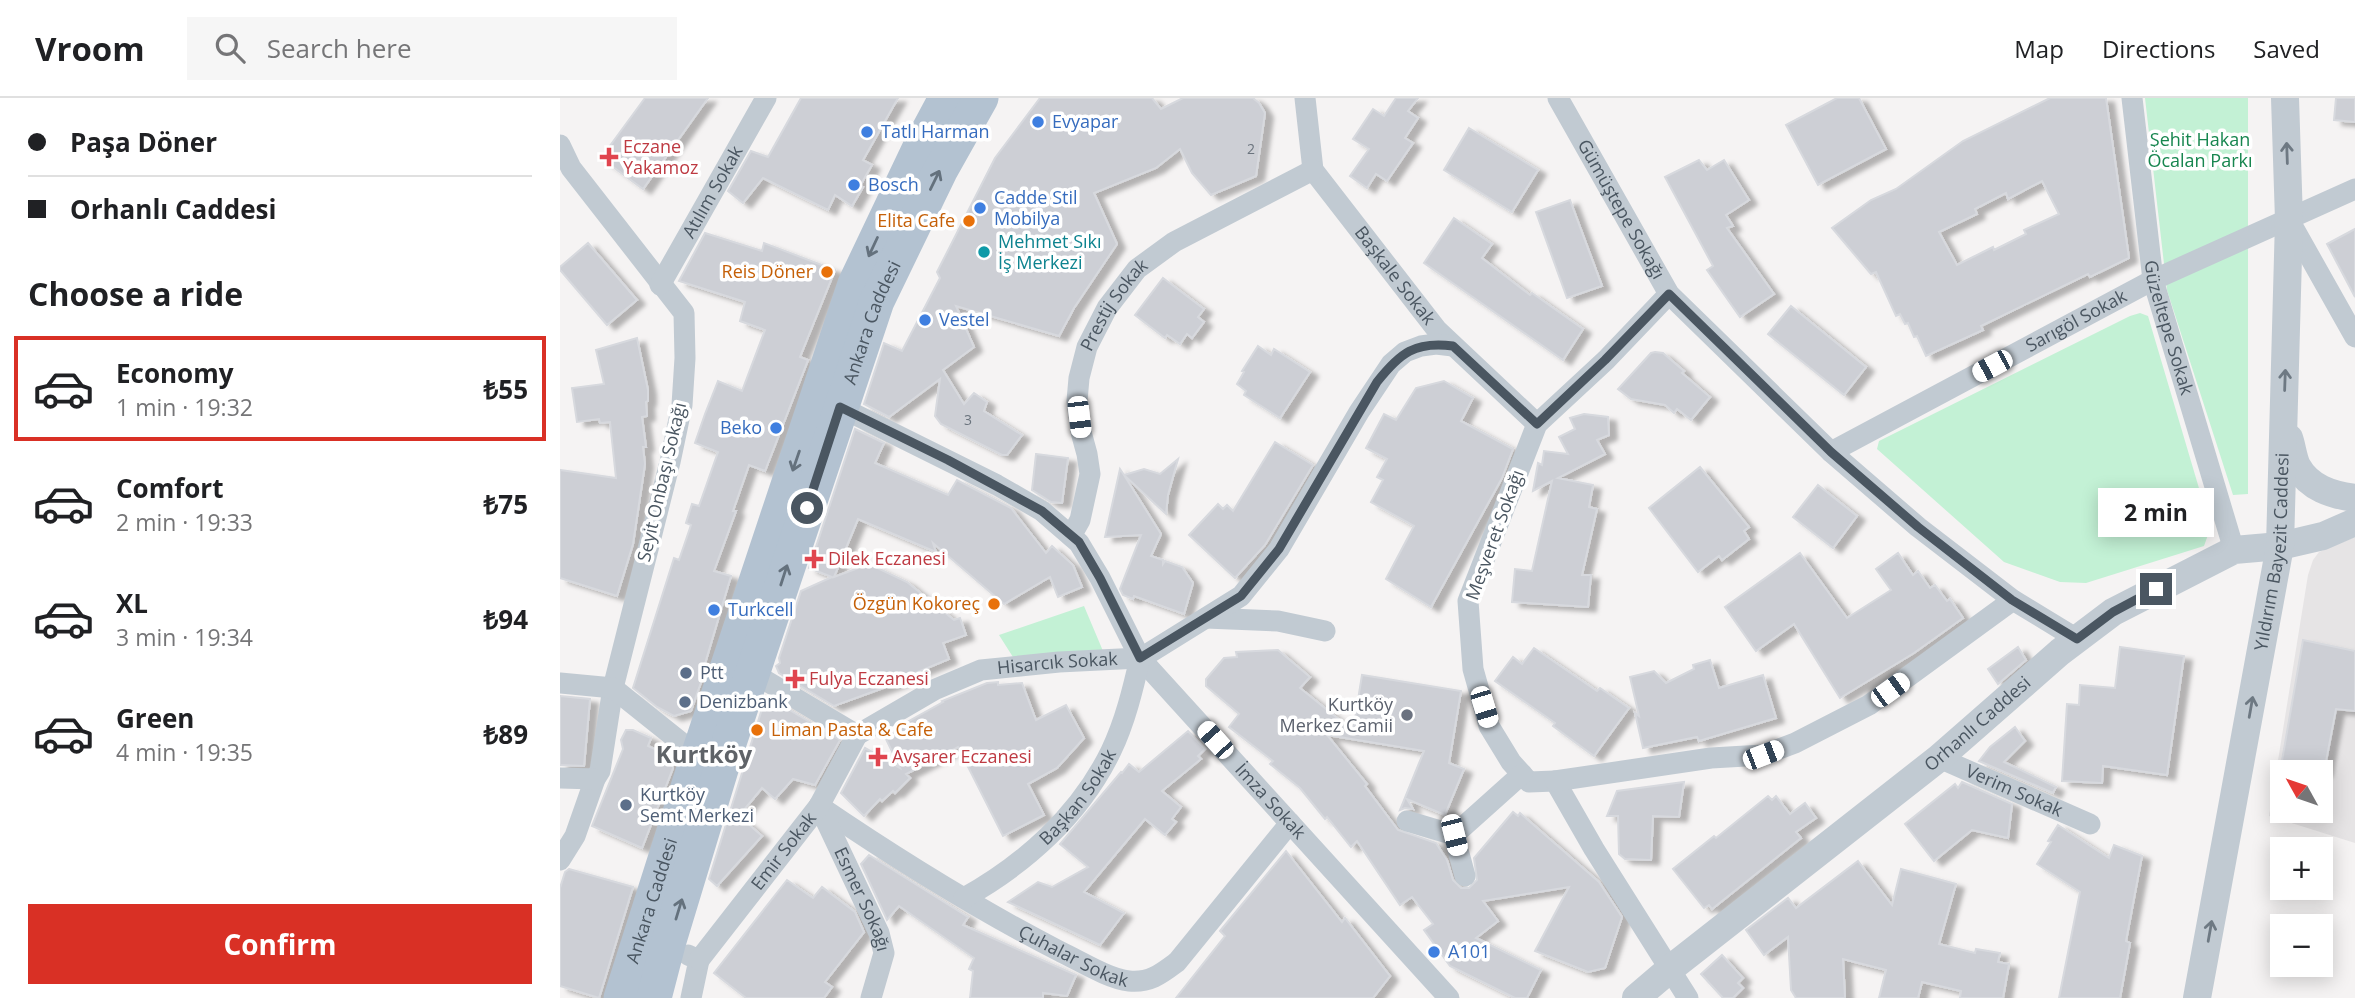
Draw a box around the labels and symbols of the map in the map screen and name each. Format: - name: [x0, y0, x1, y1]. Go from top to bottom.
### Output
- place label: Evyapar: [1052, 109, 1119, 133]
- marker: Evyapar: [1030, 114, 1046, 130]
- place label: Tatlı Harman: [881, 119, 989, 143]
- marker: Tatlı Harman: [859, 124, 875, 140]
- park label: Şehit Hakan Öcalan Parkı: [2147, 127, 2253, 172]
- place label: Eczane Yakamoz: [623, 134, 698, 179]
- street label: Gümüştepe Sokağı: [1573, 135, 1671, 283]
- house number: 2: [1247, 139, 1255, 158]
- street label: Atılım Sokak: [676, 140, 748, 242]
- one-way arrow: [2280, 142, 2293, 165]
- marker: Eczane Yakamoz: [601, 149, 617, 165]
- one-way arrow: [929, 170, 943, 191]
- place label: Bosch: [868, 172, 919, 196]
- marker: Bosch: [846, 177, 862, 193]
- place label: Cadde Stil Mobilya: [994, 185, 1078, 230]
- marker: Cadde Stil Mobilya: [972, 200, 988, 216]
- place label: Elita Cafe: [877, 208, 955, 232]
- marker: Elita Cafe: [961, 213, 977, 229]
- street label: Başkale Sokak: [1350, 221, 1442, 330]
- place label: Mehmet Sıkı İş Merkezi: [998, 229, 1102, 274]
- one-way arrow: [866, 236, 879, 257]
- marker: Mehmet Sıkı İş Merkezi: [976, 244, 992, 260]
- street label: Prestij Sokak: [1074, 252, 1152, 355]
- street label: Ankara Caddesi: [837, 256, 906, 387]
- place label: Reis Döner: [722, 259, 814, 283]
- street label: Güzeltepe Sokak: [2140, 259, 2200, 398]
- marker: Reis Döner: [819, 264, 835, 280]
- street label: Sarıgöl Sokak: [2021, 283, 2131, 357]
- place label: Vestel: [939, 307, 989, 331]
- marker: Vestel: [917, 312, 933, 328]
- car: [1969, 347, 2016, 385]
- one-way arrow: [2278, 369, 2291, 392]
- car: [1067, 395, 1092, 439]
- street label: Seyit Onbaşı Sokağı: [631, 400, 691, 564]
- house number: 3: [964, 410, 972, 429]
- place label: Beko: [720, 415, 762, 439]
- marker: Beko: [768, 420, 784, 436]
- one-way arrow: [789, 449, 801, 471]
- street label: Yıldırım Bayezit Caddesi: [2248, 452, 2294, 653]
- street label: Meşveret Sokağı: [1459, 466, 1529, 603]
- callout: 2 min: [2098, 488, 2214, 536]
- route start: [791, 492, 823, 524]
- place label: Dilek Eczanesi: [828, 546, 946, 570]
- marker: Dilek Eczanesi: [806, 551, 822, 567]
- one-way arrow: [779, 564, 792, 586]
- route end: [2140, 573, 2172, 605]
- place label: Özgün Kokoreç: [853, 591, 980, 615]
- marker: Özgün Kokoreç: [986, 596, 1002, 612]
- place label: Turkcell: [728, 597, 794, 621]
- marker: Turkcell: [706, 602, 722, 618]
- street label: Hisarcık Sokak: [996, 646, 1119, 679]
- place label: Ptt: [700, 660, 724, 684]
- marker: Ptt: [678, 665, 694, 681]
- place label: Fulya Eczanesi: [809, 666, 929, 690]
- car: [1867, 669, 1914, 711]
- street label: Orhanlı Caddesi: [1919, 670, 2035, 776]
- marker: Fulya Eczanesi: [787, 671, 803, 687]
- car: [1468, 684, 1501, 730]
- place label: Denizbank: [699, 689, 788, 713]
- place label: Kurtköy Merkez Camii: [1280, 692, 1394, 737]
- marker: Denizbank: [677, 694, 693, 710]
- one-way arrow: [2244, 696, 2258, 719]
- marker: Kurtköy Merkez Camii: [1399, 707, 1415, 723]
- place label: Liman Pasta & Cafe: [771, 717, 933, 741]
- car: [1194, 717, 1237, 763]
- marker: Liman Pasta & Cafe: [749, 722, 765, 738]
- district label: Kurtköy: [656, 737, 753, 770]
- car: [1740, 738, 1787, 772]
- place label: Avşarer Eczanesi: [892, 744, 1032, 768]
- street label: Başkan Sokak: [1033, 744, 1121, 850]
- marker: Avşarer Eczanesi: [870, 749, 886, 765]
- street label: İmza Sokak: [1230, 758, 1312, 844]
- street label: Verim Sokak: [1962, 758, 2067, 822]
- north arrow: [2270, 760, 2333, 822]
- place label: Kurtköy Semt Merkezi: [640, 782, 754, 827]
- marker: Kurtköy Semt Merkezi: [618, 797, 634, 813]
- street label: Emir Sokak: [745, 806, 821, 895]
- car: [1439, 812, 1470, 858]
- street label: Ankara Caddesi: [620, 835, 682, 966]
- street label: Esmer Sokağı: [829, 843, 896, 954]
- one-way arrow: [673, 898, 686, 920]
- street label: Çuhalar Sokak: [1015, 919, 1131, 992]
- one-way arrow: [2203, 920, 2217, 943]
- place label: A101: [1448, 939, 1490, 963]
- marker: A101: [1426, 944, 1442, 960]

